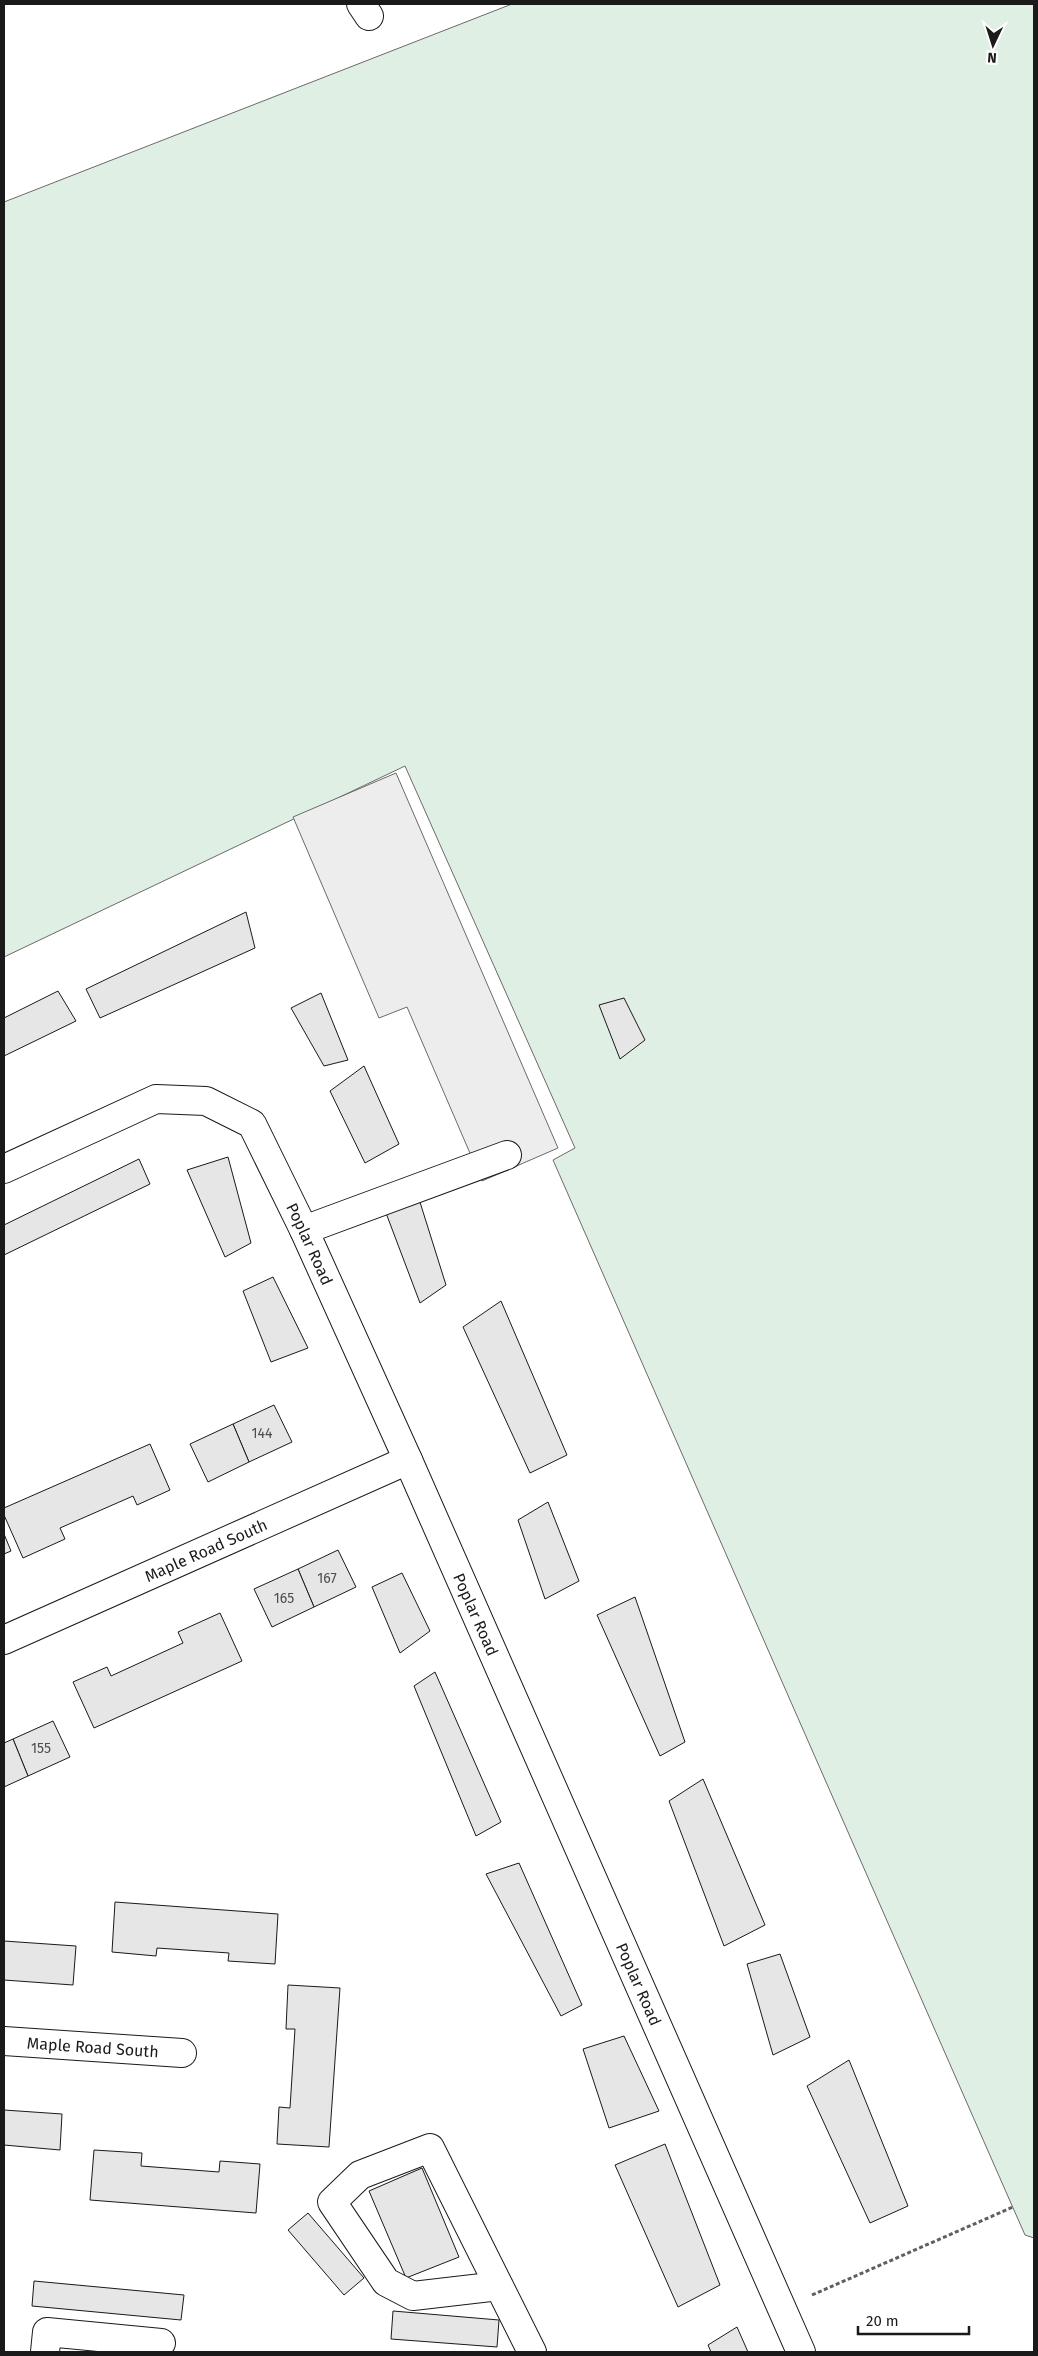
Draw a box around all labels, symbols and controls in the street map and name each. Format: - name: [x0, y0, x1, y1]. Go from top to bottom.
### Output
- north arrow: [968, 20, 1018, 70]
- text: N: [987, 49, 997, 66]
- street label: Poplar Road: [283, 1200, 337, 1288]
- house number: 144: [252, 1425, 273, 1442]
- street label: Maple Road South: [142, 1515, 270, 1586]
- house number: 167: [317, 1570, 337, 1587]
- street label: Poplar Road: [450, 1570, 503, 1659]
- house number: 165: [274, 1590, 294, 1607]
- house number: 155: [31, 1740, 51, 1757]
- street label: Poplar Road: [612, 1940, 665, 2028]
- street label: Maple Road South: [26, 2033, 159, 2061]
- scale bar: [858, 2304, 969, 2336]
- text: 20 m: [866, 2312, 899, 2330]

